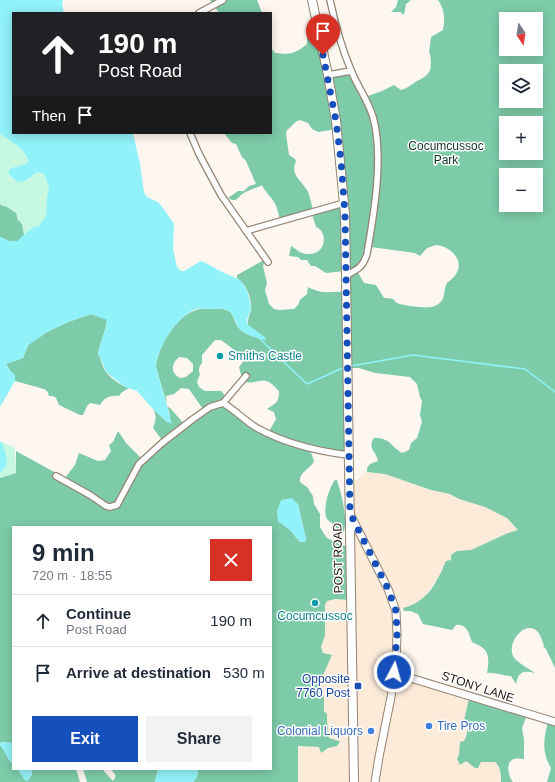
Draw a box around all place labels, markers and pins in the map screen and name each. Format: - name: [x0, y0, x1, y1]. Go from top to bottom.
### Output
- pin: [306, 14, 340, 55]
- place label: Smiths Castle: [228, 349, 302, 363]
- marker: Smiths Castle: [215, 351, 225, 361]
- marker: Cocumcussoc: [310, 598, 320, 608]
- place label: Cocumcussoc: [277, 609, 353, 623]
- place label: Opposite 7760 Post: [296, 672, 351, 700]
- marker: Opposite 7760 Post: [353, 681, 363, 691]
- place label: Tire Pros: [437, 719, 485, 733]
- marker: Tire Pros: [424, 721, 434, 731]
- place label: Colonial Liquors: [277, 724, 363, 738]
- marker: Colonial Liquors: [366, 726, 376, 736]

